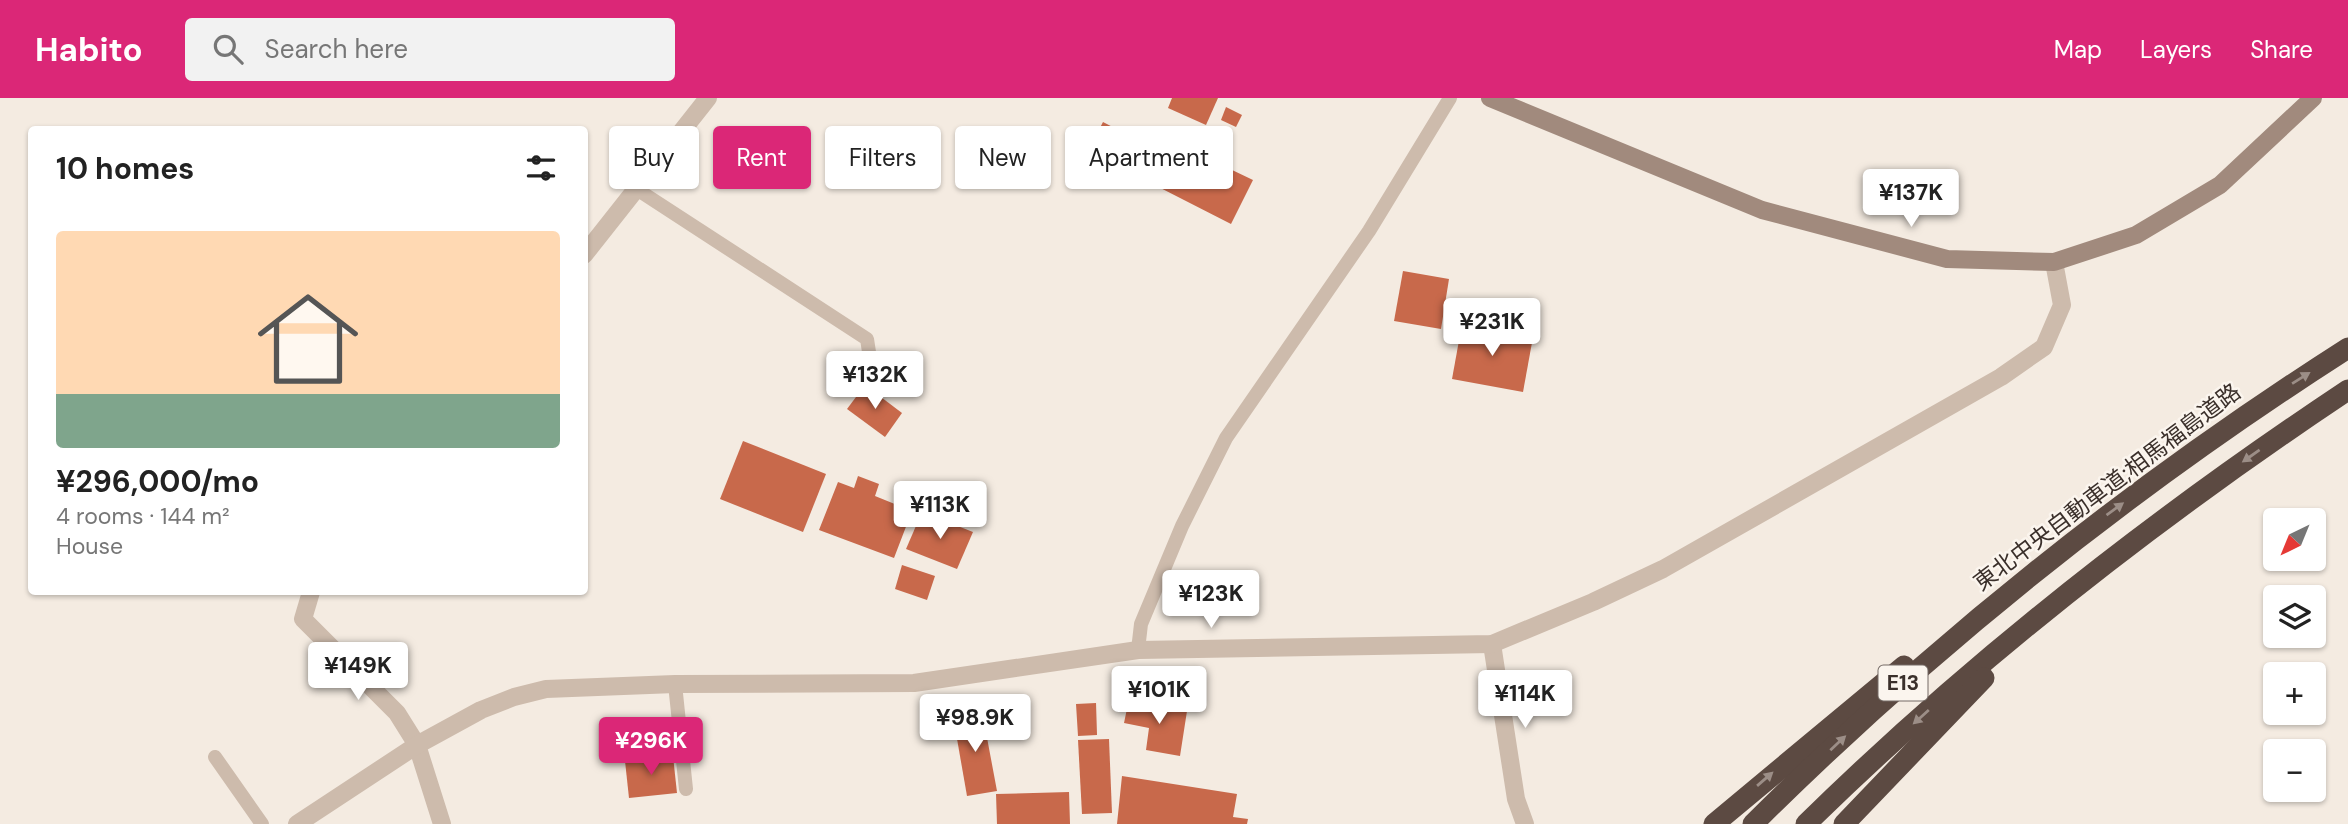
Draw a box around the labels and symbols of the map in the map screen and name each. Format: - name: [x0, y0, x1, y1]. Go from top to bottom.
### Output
- pin: ¥137K: [1862, 170, 1960, 229]
- pin: ¥231K: [1443, 299, 1541, 358]
- pin: ¥132K: [826, 352, 924, 411]
- one-way arrow: [2291, 372, 2311, 385]
- street label: 東北中央自動車道;相馬福島道路: [1967, 377, 2247, 597]
- one-way arrow: [2242, 449, 2260, 463]
- pin: ¥113K: [891, 482, 989, 541]
- one-way arrow: [2106, 502, 2124, 516]
- north arrow: [2263, 508, 2326, 570]
- pin: ¥123K: [1162, 570, 1260, 630]
- pin: ¥149K: [309, 642, 407, 702]
- pin: ¥101K: [1110, 666, 1208, 726]
- road number: E13: [1878, 666, 1927, 700]
- pin: ¥114K: [1476, 670, 1574, 730]
- pin: ¥98.9K: [918, 694, 1032, 754]
- one-way arrow: [1912, 709, 1929, 725]
- pin: ¥296K: [602, 718, 700, 777]
- one-way arrow: [1829, 735, 1846, 752]
- one-way arrow: [1757, 772, 1774, 787]

